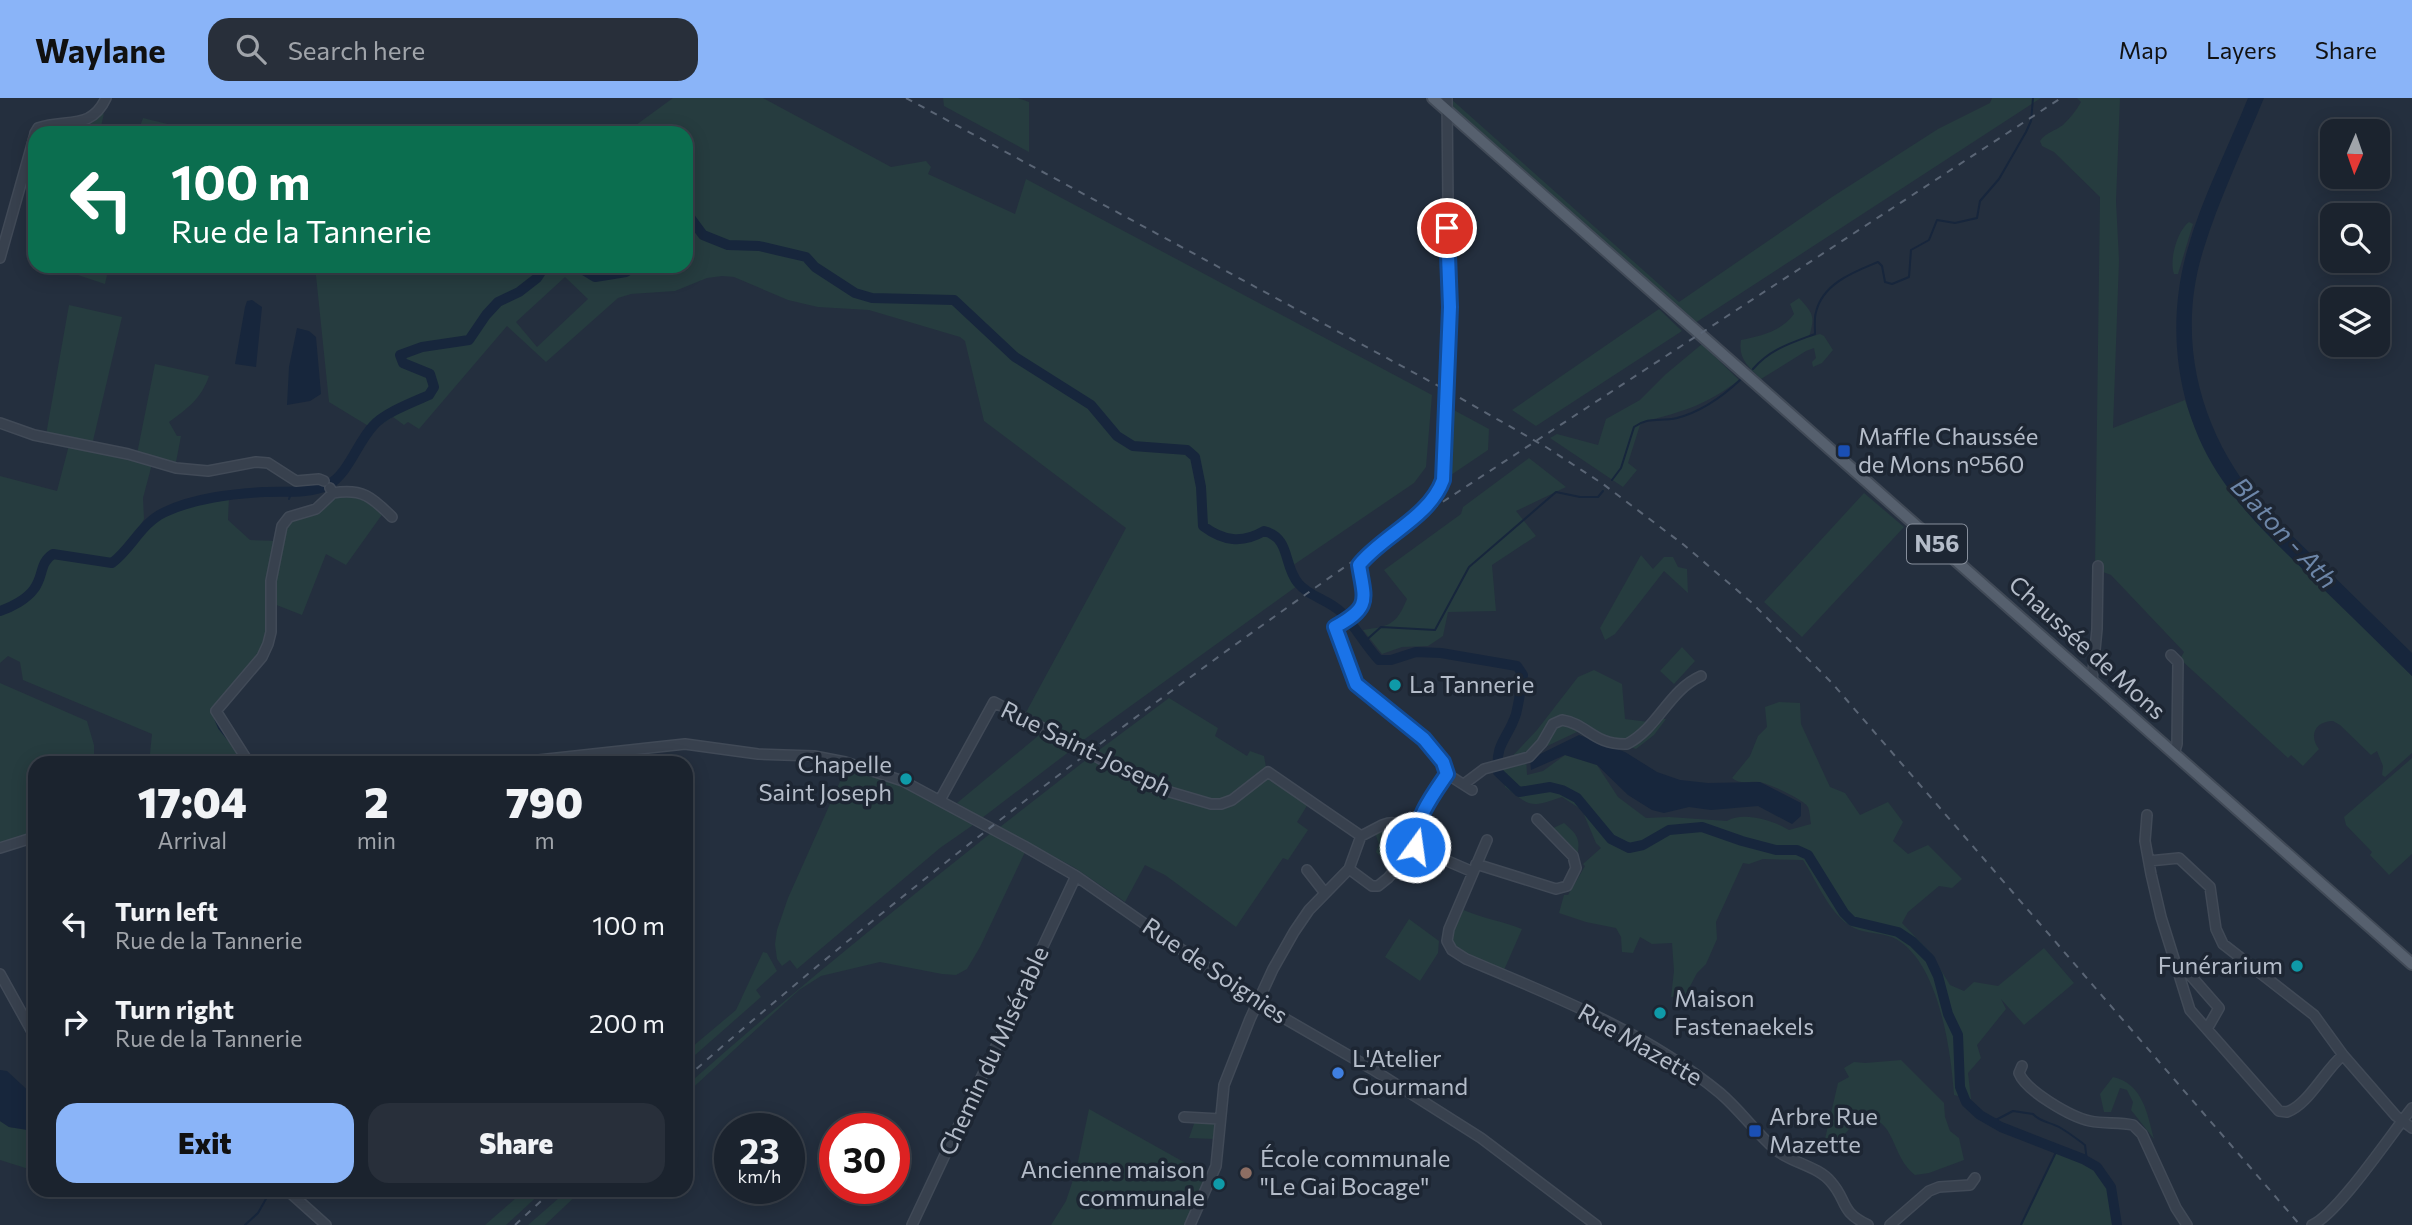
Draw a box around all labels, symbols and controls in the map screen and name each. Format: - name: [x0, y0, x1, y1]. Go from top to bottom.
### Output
- search box: [208, 18, 698, 81]
- text: Waylane: [35, 29, 166, 70]
- icon: search: [232, 30, 270, 68]
- text: Search here: [288, 34, 425, 65]
- text: Map: [2119, 35, 2168, 64]
- text: Layers: [2206, 35, 2277, 64]
- text: Share: [2315, 35, 2377, 64]
- north arrow: [2320, 119, 2390, 189]
- map controls: [2320, 119, 2390, 357]
- text: 100 m: [171, 150, 310, 210]
- icon: left: [56, 154, 147, 245]
- pin: [1417, 198, 1477, 258]
- button: search: [2320, 203, 2390, 273]
- icon: arrive: [1428, 209, 1466, 247]
- text: Rue de la Tannerie: [171, 210, 432, 250]
- button: layers: [2320, 287, 2390, 357]
- place label: Maffle Chaussée de Mons n°560: [1858, 421, 2038, 478]
- marker: Maffle Chaussée de Mons n°560: [1836, 443, 1852, 459]
- water label: Blaton - Ath: [2226, 470, 2345, 594]
- road number: N56: [1907, 524, 1967, 564]
- street label: Chaussée de Mons: [2004, 569, 2172, 725]
- place label: La Tannerie: [1409, 669, 1534, 698]
- marker: La Tannerie: [1387, 677, 1403, 693]
- street label: Rue Saint-Joseph: [997, 694, 1176, 801]
- place label: Chapelle Saint Joseph: [758, 749, 892, 806]
- marker: Chapelle Saint Joseph: [898, 771, 914, 787]
- text: 17:04: [138, 775, 247, 827]
- text: 2: [364, 775, 388, 827]
- text: 790: [506, 775, 583, 827]
- position arrow: [1378, 810, 1452, 884]
- text: Arrival: [158, 826, 227, 854]
- text: min: [357, 826, 396, 854]
- text: m: [534, 826, 554, 854]
- text: Turn left: [115, 895, 218, 926]
- icon: left: [56, 905, 94, 943]
- text: 100 m: [592, 909, 665, 940]
- street label: Rue de Soignies: [1138, 911, 1294, 1029]
- text: Rue de la Tannerie: [115, 926, 302, 954]
- street label: Chemin du Misérable: [931, 941, 1054, 1160]
- place label: Funérarium: [2158, 950, 2283, 979]
- marker: Funérarium: [2289, 958, 2305, 974]
- place label: Maison Fastenaekels: [1674, 983, 1814, 1040]
- text: Turn right: [115, 993, 234, 1024]
- street label: Rue Mazette: [1574, 997, 1708, 1091]
- icon: right: [56, 1003, 94, 1041]
- marker: Maison Fastenaekels: [1652, 1005, 1668, 1021]
- text: 200 m: [589, 1007, 665, 1038]
- text: Rue de la Tannerie: [115, 1024, 302, 1052]
- place label: L'Atelier Gourmand: [1352, 1043, 1468, 1100]
- marker: L'Atelier Gourmand: [1330, 1065, 1346, 1081]
- place label: Arbre Rue Mazette: [1769, 1101, 1878, 1158]
- button: Exit: [56, 1103, 354, 1183]
- button: Share: [368, 1103, 665, 1183]
- speed limit sign: 30: [819, 1113, 910, 1204]
- marker: Arbre Rue Mazette: [1747, 1123, 1763, 1139]
- text: 23: [739, 1128, 780, 1171]
- place label: École communale "Le Gai Bocage": [1260, 1143, 1450, 1200]
- place label: Ancienne maison communale: [1021, 1154, 1205, 1211]
- text: km/h: [738, 1165, 781, 1187]
- marker: École communale "Le Gai Bocage": [1238, 1165, 1254, 1181]
- marker: Ancienne maison communale: [1211, 1176, 1227, 1192]

